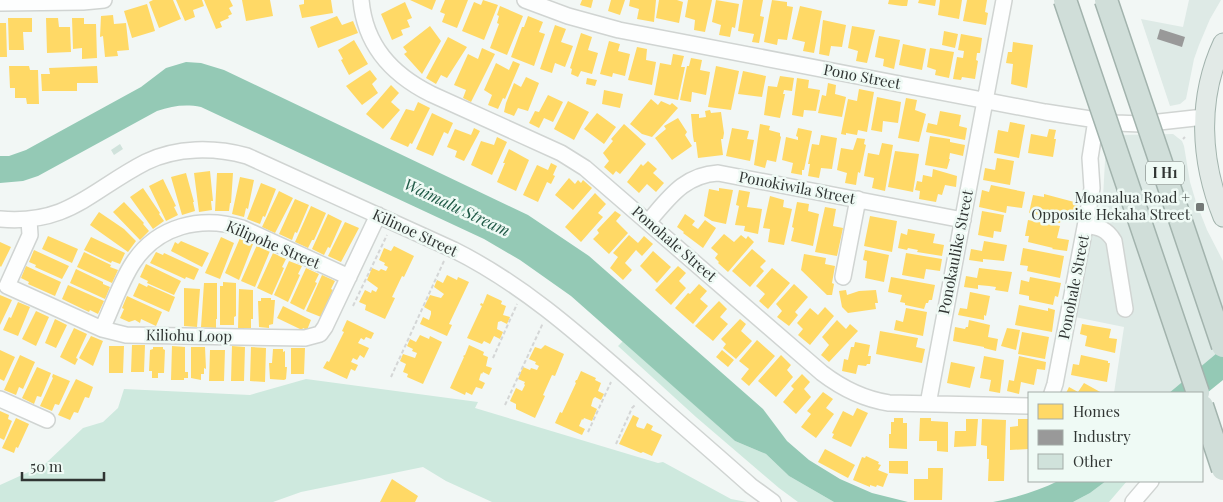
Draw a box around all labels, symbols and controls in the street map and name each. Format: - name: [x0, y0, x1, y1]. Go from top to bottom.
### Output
- street label: Pono Street: [822, 59, 903, 93]
- road number: I H1: [1146, 162, 1184, 184]
- street label: Ponokiwila Street: [737, 166, 858, 208]
- water label: Waimalu Stream: [401, 173, 514, 240]
- street label: Ponokaulike Street: [933, 187, 977, 316]
- place label: Moanalua Road + Opposite Hekaha Street: [1031, 187, 1191, 224]
- street label: Ponohale Street: [628, 201, 722, 286]
- marker: Moanalua Road + Opposite Hekaha Street: [1194, 201, 1206, 213]
- street label: Kilinoe Street: [370, 204, 462, 261]
- street label: Kilipohe Street: [223, 215, 324, 273]
- street label: Ponohale Street: [1053, 232, 1093, 341]
- street label: Kiliohu Loop: [146, 324, 233, 346]
- legend: [1028, 392, 1203, 482]
- text: Homes: [1073, 401, 1120, 421]
- text: Industry: [1073, 426, 1131, 446]
- scale bar: [22, 450, 105, 482]
- text: Other: [1073, 451, 1113, 471]
- text: 50 m: [30, 456, 63, 476]

